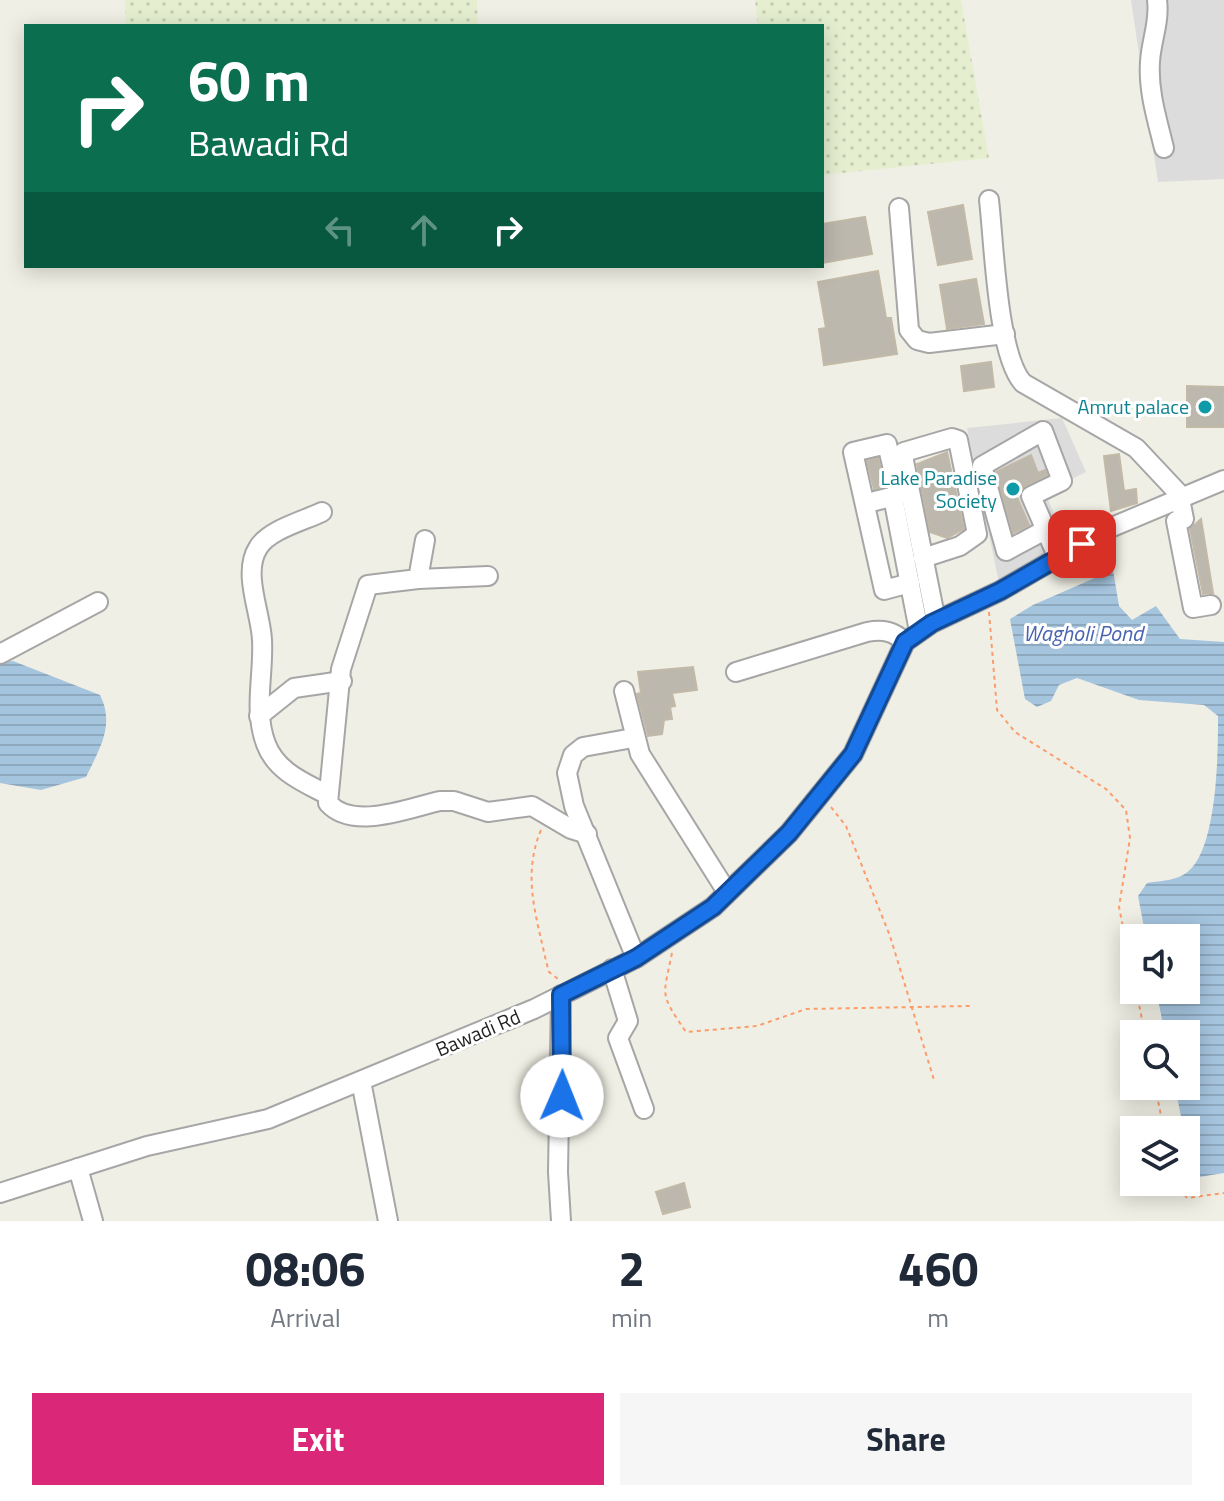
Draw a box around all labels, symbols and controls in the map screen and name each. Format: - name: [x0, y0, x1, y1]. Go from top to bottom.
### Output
- text: 60 m: [188, 38, 310, 123]
- icon: right: [56, 56, 160, 160]
- text: Bawadi Rd: [188, 115, 349, 170]
- icon: left: [318, 208, 362, 252]
- icon: ahead: [402, 208, 446, 252]
- icon: right: [486, 208, 530, 252]
- place label: Amrut palace: [1078, 391, 1189, 422]
- marker: Amrut palace: [1196, 398, 1214, 416]
- place label: Lake Paradise Society: [881, 462, 997, 516]
- marker: Lake Paradise Society: [1004, 480, 1022, 498]
- pin: [1048, 510, 1116, 578]
- icon: arrive: [1060, 522, 1104, 566]
- water label: Wagholi Pond: [1023, 616, 1146, 650]
- map controls: [1120, 924, 1200, 1196]
- button: sound: [1120, 924, 1200, 1004]
- street label: Bawadi Rd: [431, 1001, 525, 1064]
- button: search: [1120, 1020, 1200, 1100]
- position arrow: [520, 1054, 604, 1138]
- button: layers: [1120, 1116, 1200, 1196]
- text: 08:06: [246, 1232, 365, 1305]
- text: 2: [618, 1232, 645, 1305]
- text: 460: [898, 1232, 978, 1305]
- text: Arrival: [270, 1298, 341, 1337]
- text: min: [611, 1298, 652, 1337]
- text: m: [927, 1298, 949, 1337]
- button: Exit: [32, 1393, 604, 1485]
- button: Share: [620, 1393, 1192, 1485]

